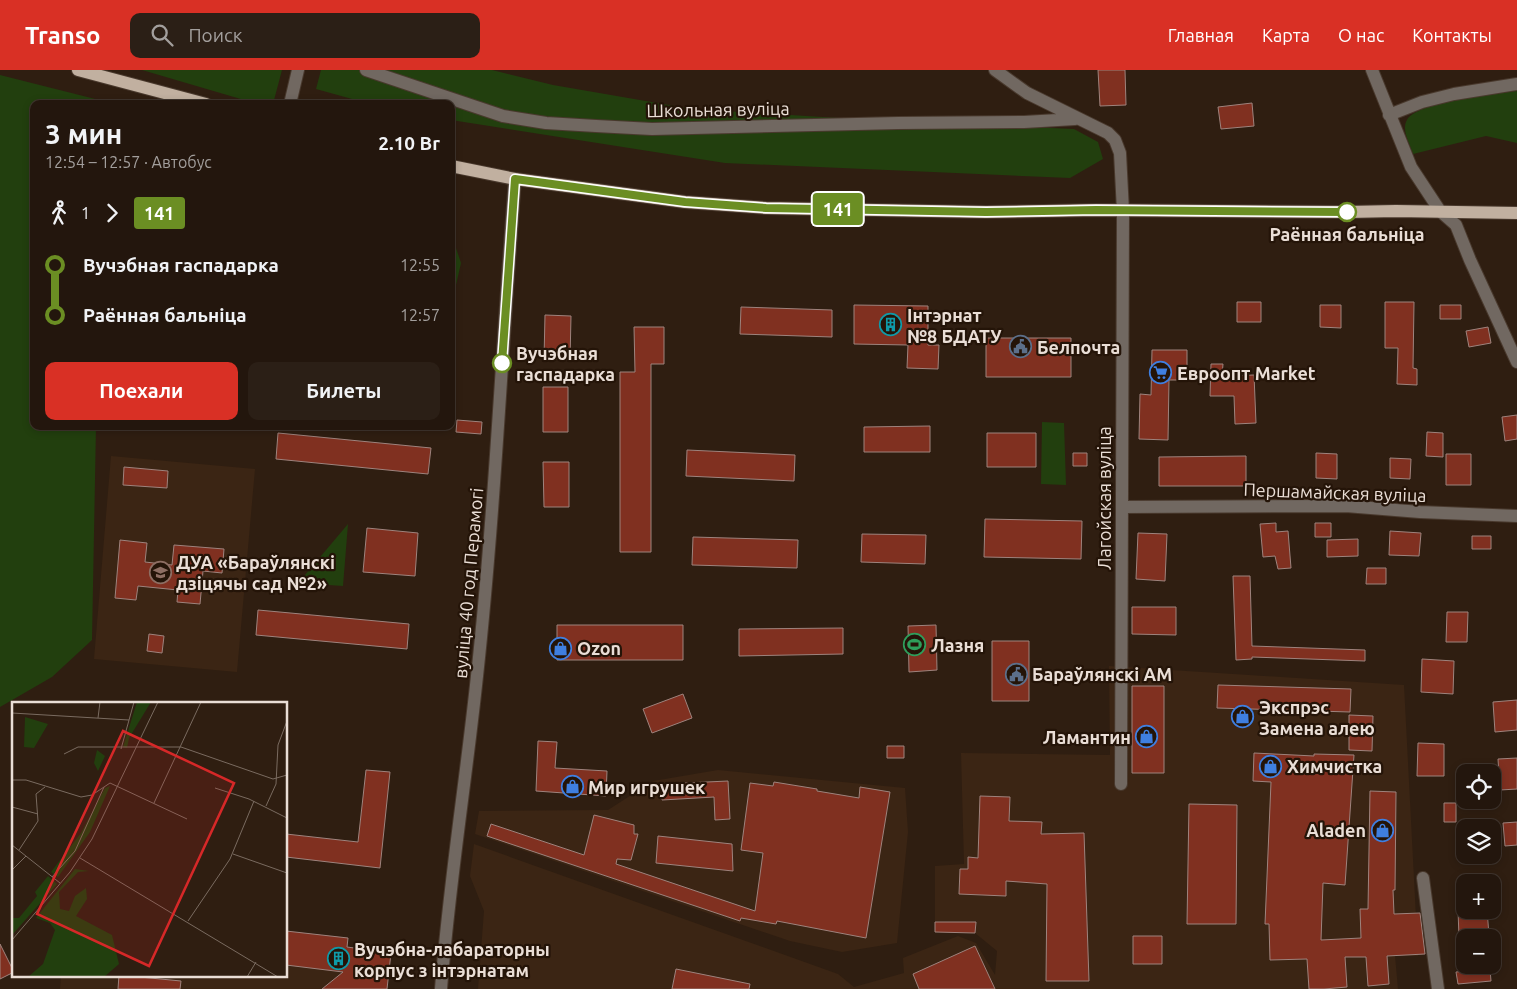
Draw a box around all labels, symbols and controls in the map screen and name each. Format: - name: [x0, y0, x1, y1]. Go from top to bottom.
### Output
- search box: [130, 13, 480, 58]
- icon: search: [148, 21, 176, 49]
- text: Transo: [25, 22, 100, 49]
- text: Поиск: [188, 24, 243, 46]
- text: Главная: [1168, 25, 1234, 45]
- text: Карта: [1262, 25, 1310, 45]
- text: О нас: [1338, 25, 1384, 45]
- text: Контакты: [1412, 25, 1492, 45]
- street label: Школьная вуліца: [646, 98, 790, 120]
- text: 3 мин: [45, 118, 122, 149]
- text: 2.10 Br: [378, 132, 440, 154]
- text: 12:54 – 12:57 · Автобус: [45, 153, 212, 171]
- line badge: 141: [809, 193, 867, 225]
- icon: walk: [45, 199, 73, 227]
- icon: forward: [98, 199, 126, 227]
- text: 141: [823, 199, 853, 219]
- marker: Раённая бальніца: [1337, 202, 1357, 222]
- text: 141: [144, 203, 175, 223]
- text: 1: [81, 204, 90, 222]
- place label: Раённая бальніца: [1270, 224, 1425, 244]
- text: Вучэбная гаспадарка: [83, 254, 279, 276]
- text: 12:55: [400, 256, 440, 274]
- text: Раённая бальніца: [83, 304, 247, 326]
- place label: Інтэрнат №8 БДАТУ: [907, 305, 1002, 346]
- text: 12:57: [400, 306, 440, 324]
- building icon: Інтэрнат №8 БДАТУ: [879, 313, 903, 337]
- public building icon: Белпочта: [1009, 335, 1033, 359]
- place label: Белпочта: [1037, 337, 1120, 357]
- place label: Вучэбная гаспадарка: [516, 343, 615, 384]
- marker: Вучэбная гаспадарка: [492, 353, 512, 373]
- supermarket icon: Евроопт Market: [1149, 361, 1173, 385]
- button: Поехали: [45, 362, 238, 420]
- button: Билеты: [248, 362, 440, 420]
- place label: Евроопт Market: [1177, 363, 1316, 383]
- street label: Лагойская вуліца: [1094, 426, 1114, 570]
- street label: Першамайская вуліца: [1243, 479, 1427, 505]
- street label: вуліца 40 год Перамогі: [450, 487, 486, 679]
- place label: ДУА «Бараўлянскі дзіцячы сад №2»: [176, 552, 335, 593]
- school or university icon: ДУА «Бараўлянскі дзіцячы сад №2»: [148, 560, 172, 584]
- sports icon: Лазня: [903, 633, 927, 657]
- place label: Лазня: [931, 635, 984, 655]
- shop icon: Ozon: [549, 636, 573, 660]
- place label: Ozon: [577, 638, 621, 658]
- public building icon: Бараўлянскі АМ: [1004, 662, 1028, 686]
- place label: Бараўлянскі АМ: [1032, 664, 1172, 684]
- place label: Экспрэс Замена алею: [1259, 697, 1375, 738]
- inset map: [12, 702, 288, 976]
- shop icon: Экспрэс Замена алею: [1231, 705, 1255, 729]
- shop icon: Ламантин: [1135, 725, 1159, 749]
- place label: Ламантин: [1043, 727, 1131, 747]
- shop icon: Химчистка: [1259, 754, 1283, 778]
- place label: Химчистка: [1287, 756, 1382, 776]
- map controls: [1456, 764, 1501, 974]
- button: locate: [1456, 764, 1501, 809]
- shop icon: Мир игрушек: [560, 775, 584, 799]
- place label: Мир игрушек: [588, 777, 706, 797]
- shop icon: Aladen: [1370, 818, 1394, 842]
- button: layers: [1456, 819, 1501, 864]
- place label: Aladen: [1306, 820, 1366, 840]
- button: +: [1456, 874, 1501, 919]
- button: −: [1456, 929, 1501, 974]
- place label: Вучэбна-лабараторны корпус з інтэрнатам: [354, 939, 550, 980]
- building icon: Вучэбна-лабараторны корпус з інтэрнатам: [326, 947, 350, 971]

